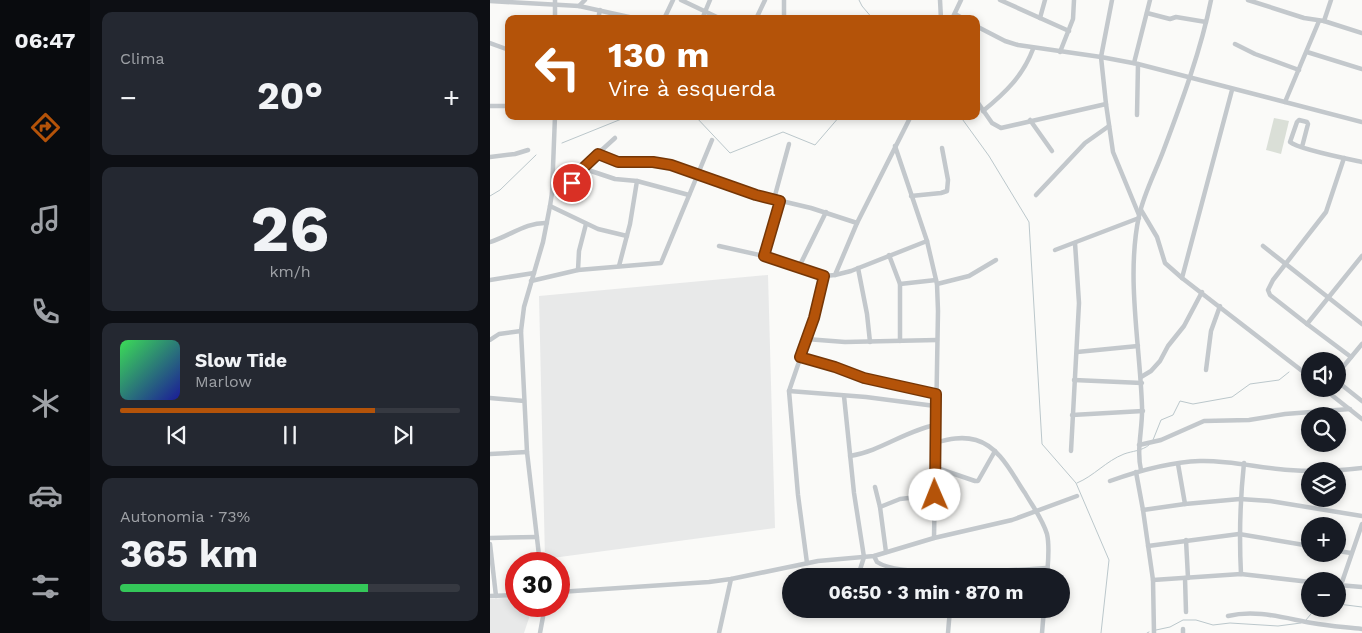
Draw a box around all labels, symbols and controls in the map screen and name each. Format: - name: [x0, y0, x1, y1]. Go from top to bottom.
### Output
- text: 06:47: [15, 28, 75, 53]
- text: 130 m: [608, 34, 709, 76]
- icon: left: [525, 35, 590, 100]
- text: Clima: [120, 49, 164, 68]
- text: 20°: [257, 74, 323, 118]
- text: Vire à esquerda: [608, 76, 776, 101]
- text: −: [120, 81, 137, 114]
- text: +: [443, 81, 460, 114]
- icon: directions: [28, 110, 63, 145]
- pin: [551, 162, 593, 204]
- icon: arrive: [558, 169, 586, 197]
- text: 26: [251, 191, 329, 267]
- icon: music: [28, 202, 63, 237]
- text: km/h: [269, 262, 311, 281]
- icon: phone: [28, 294, 63, 329]
- text: Slow Tide: [195, 349, 287, 372]
- map controls: [1301, 352, 1346, 617]
- button: sound: [1301, 352, 1346, 397]
- text: Marlow: [195, 372, 252, 391]
- icon: climate: [28, 386, 63, 421]
- button: search: [1301, 407, 1346, 452]
- icon: previous: [163, 421, 191, 449]
- icon: pause: [276, 421, 304, 449]
- icon: next: [389, 421, 417, 449]
- button: layers: [1301, 462, 1346, 507]
- position arrow: [908, 468, 960, 520]
- icon: car: [28, 478, 63, 513]
- text: Autonomia · 73%: [120, 507, 250, 526]
- button: +: [1301, 517, 1346, 562]
- text: 365 km: [120, 532, 258, 576]
- speed limit sign: 30: [505, 552, 570, 617]
- icon: filters: [28, 569, 63, 604]
- button: −: [1301, 572, 1346, 617]
- text: 06:50 · 3 min · 870 m: [829, 581, 1023, 604]

